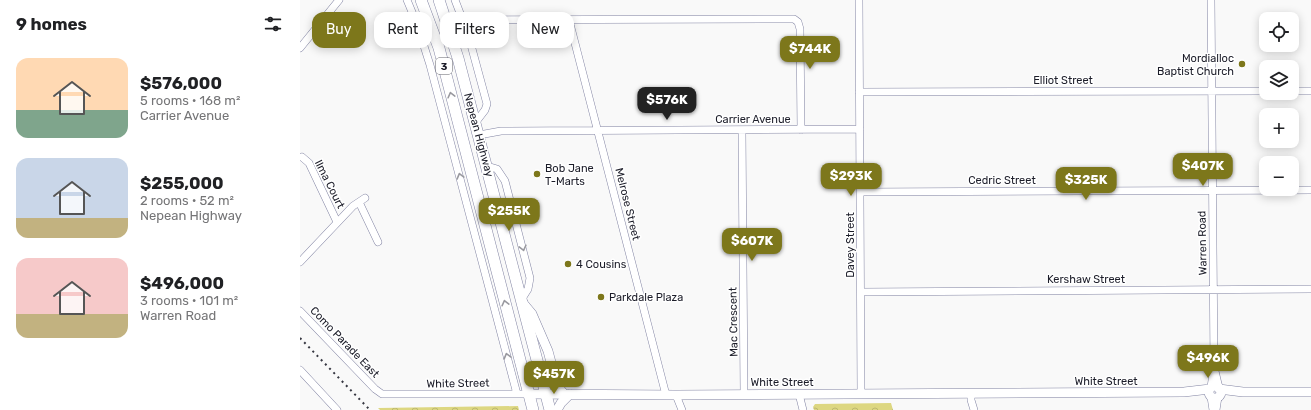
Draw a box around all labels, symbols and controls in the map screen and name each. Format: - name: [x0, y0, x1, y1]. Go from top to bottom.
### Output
- chip: Buy: [312, 12, 366, 48]
- chip: Rent: [374, 12, 432, 48]
- chip: Filters: [440, 12, 509, 48]
- chip: New: [517, 12, 574, 48]
- map controls: [1259, 12, 1299, 196]
- button: locate: [1259, 12, 1299, 52]
- icon: filters: [262, 13, 284, 35]
- text: 9 homes: [16, 14, 87, 34]
- pin: $744K: [782, 36, 838, 70]
- text: $744K: [789, 41, 831, 56]
- place label: Mordialloc Baptist Church: [1157, 52, 1234, 78]
- road number: 3: [436, 58, 452, 74]
- marker: Mordialloc Baptist Church: [1237, 59, 1247, 69]
- button: layers: [1259, 60, 1299, 100]
- text: $576,000: [140, 73, 222, 93]
- icon: home: [48, 74, 96, 122]
- street label: Elliot Street: [1033, 74, 1094, 87]
- pin: $576K: [639, 87, 695, 121]
- one-way arrow: [447, 92, 456, 99]
- street label: Nepean Highway: [461, 92, 496, 179]
- text: $576K: [646, 92, 688, 107]
- text: 5 rooms · 168 m²: [140, 93, 240, 108]
- text: Carrier Avenue: [140, 108, 229, 123]
- button: +: [1259, 108, 1299, 148]
- street label: Carrier Avenue: [715, 113, 791, 126]
- pin: $407K: [1175, 153, 1231, 187]
- button: −: [1259, 156, 1299, 196]
- street label: Ilma Court: [312, 158, 348, 211]
- text: $407K: [1182, 158, 1224, 173]
- place label: Bob Jane T-Marts: [545, 162, 594, 188]
- pin: $293K: [823, 163, 879, 197]
- street label: Melrose Street: [612, 167, 643, 242]
- pin: $325K: [1058, 167, 1114, 201]
- text: $293K: [830, 168, 872, 183]
- marker: Bob Jane T-Marts: [532, 169, 542, 179]
- text: $325K: [1065, 172, 1107, 187]
- text: $255,000: [140, 173, 224, 193]
- one-way arrow: [456, 173, 465, 180]
- icon: home: [48, 174, 96, 222]
- street label: Cedric Street: [968, 174, 1036, 187]
- text: 2 rooms · 52 m²: [140, 193, 234, 208]
- pin: $255K: [481, 198, 537, 232]
- text: $255K: [488, 203, 530, 218]
- text: Nepean Highway: [140, 208, 242, 223]
- street label: Davey Street: [844, 211, 857, 278]
- street label: Warren Road: [1195, 211, 1210, 275]
- pin: $607K: [724, 228, 780, 262]
- text: $607K: [731, 233, 773, 248]
- one-way arrow: [518, 245, 526, 252]
- place label: 4 Cousins: [576, 258, 627, 271]
- marker: 4 Cousins: [563, 259, 573, 269]
- text: $496,000: [140, 273, 224, 293]
- street label: Kershaw Street: [1047, 273, 1126, 286]
- icon: home: [48, 274, 96, 322]
- street label: Mac Crescent: [726, 286, 741, 357]
- place label: Parkdale Plaza: [609, 291, 683, 304]
- marker: Parkdale Plaza: [596, 292, 606, 302]
- text: 3 rooms · 101 m²: [140, 293, 238, 308]
- one-way arrow: [501, 299, 510, 306]
- street label: Como Parade East: [307, 304, 382, 381]
- text: Warren Road: [140, 308, 216, 323]
- pin: $496K: [1180, 345, 1236, 379]
- text: $496K: [1187, 350, 1229, 365]
- one-way arrow: [503, 353, 512, 360]
- pin: $457K: [526, 361, 582, 395]
- text: $457K: [533, 366, 575, 381]
- street label: White Street: [1074, 375, 1138, 388]
- street label: White Street: [426, 376, 490, 391]
- street label: White Street: [750, 376, 814, 389]

